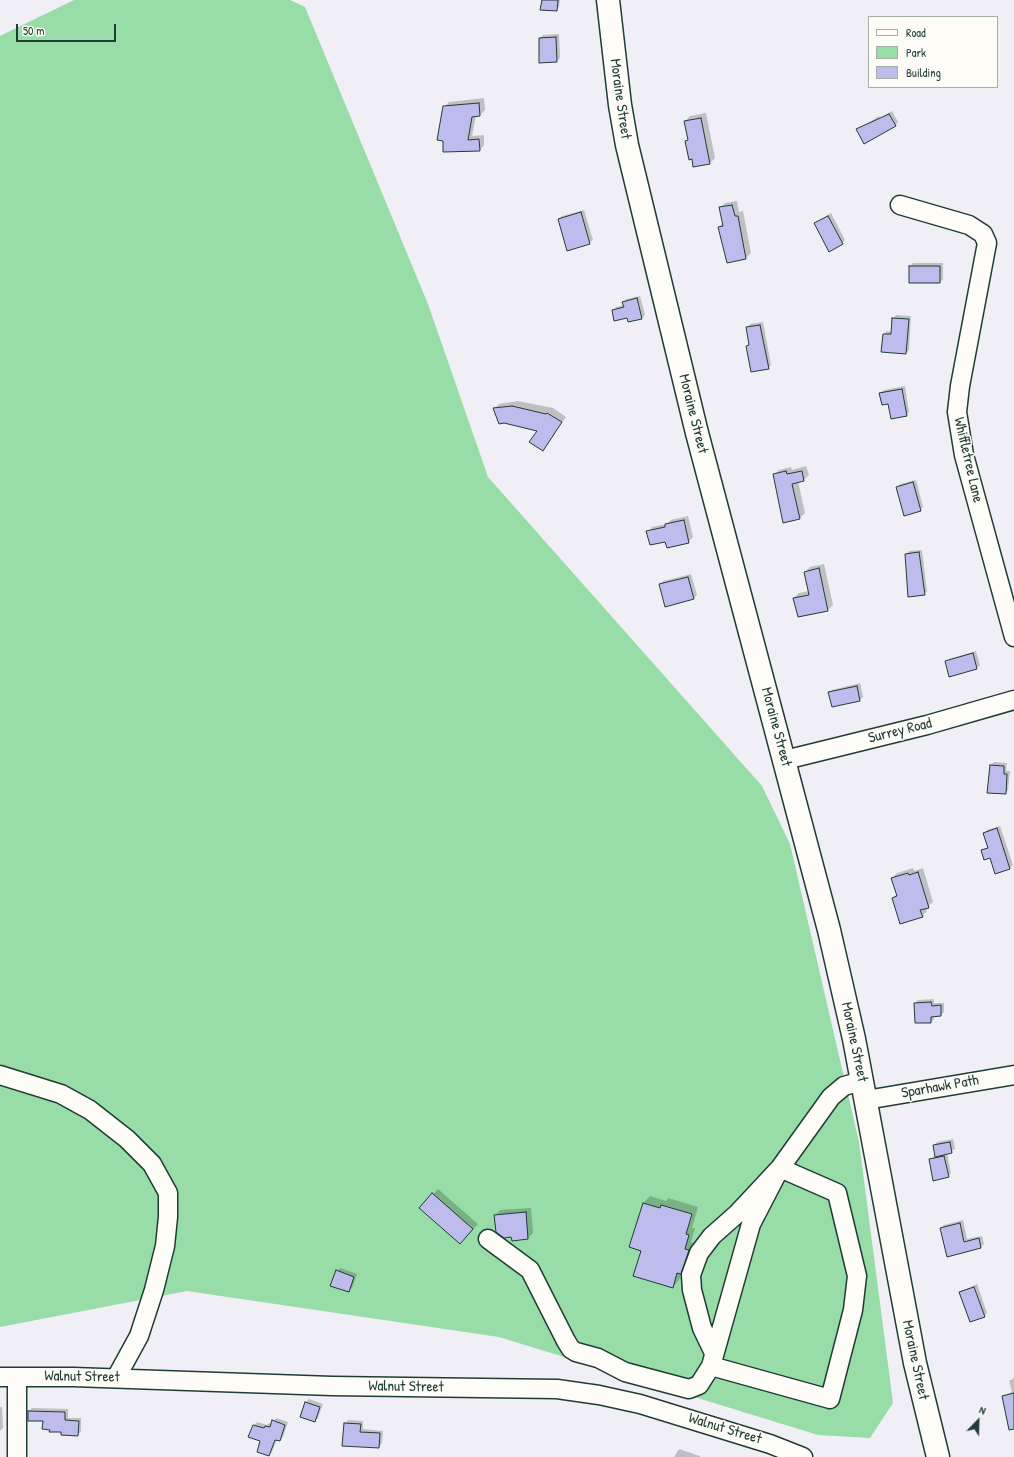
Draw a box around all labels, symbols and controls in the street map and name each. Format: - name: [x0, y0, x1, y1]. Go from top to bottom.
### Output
- scale bar: [18, 16, 118, 42]
- legend: [868, 16, 998, 88]
- text: 50 m: [23, 22, 44, 39]
- text: Road: [906, 24, 926, 41]
- text: Park: [906, 44, 926, 61]
- street label: Moraine Street: [605, 58, 635, 140]
- text: Building: [906, 64, 941, 81]
- street label: Moraine Street: [674, 372, 712, 456]
- street label: Whiffletree Lane: [949, 415, 987, 505]
- street label: Moraine Street: [757, 685, 795, 769]
- street label: Surrey Road: [866, 714, 934, 748]
- street label: Moraine Street: [837, 1000, 871, 1084]
- street label: Sparhawk Path: [900, 1071, 980, 1103]
- street label: Moraine Street: [898, 1318, 932, 1402]
- street label: Walnut Street: [44, 1367, 120, 1387]
- street label: Walnut Street: [368, 1377, 444, 1397]
- north arrow: [958, 1401, 998, 1441]
- text: N: [977, 1402, 988, 1418]
- street label: Walnut Street: [686, 1409, 764, 1449]

